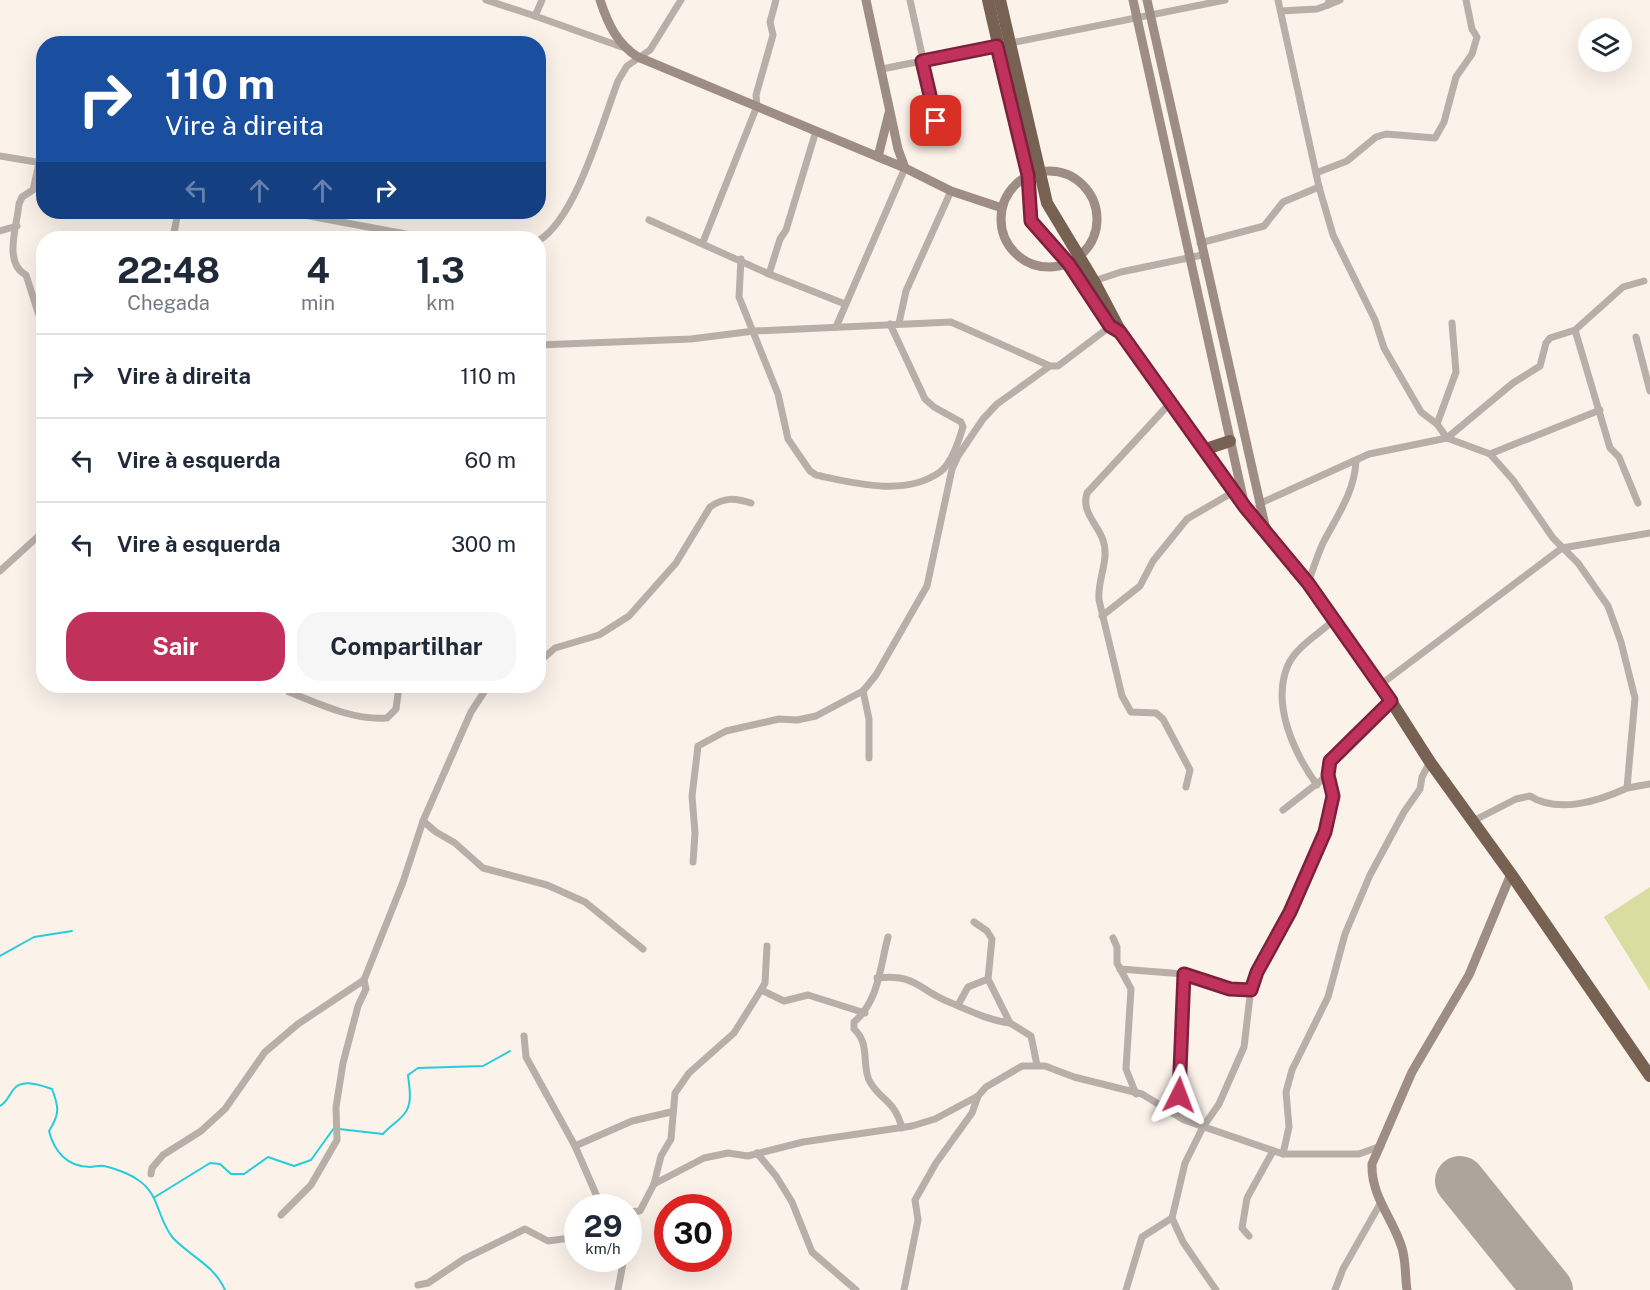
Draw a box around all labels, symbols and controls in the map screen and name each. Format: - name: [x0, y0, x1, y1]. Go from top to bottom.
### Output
- map controls: [1578, 18, 1632, 72]
- button: layers: [1578, 18, 1632, 72]
- text: 110 m: [165, 59, 275, 108]
- icon: right: [66, 60, 144, 138]
- pin: [910, 95, 961, 146]
- icon: arrive: [919, 104, 952, 137]
- text: Vire à direita: [165, 109, 324, 141]
- icon: left: [180, 174, 213, 207]
- icon: ahead: [243, 174, 276, 207]
- icon: ahead: [306, 174, 339, 207]
- icon: right: [369, 174, 402, 207]
- text: 22:48: [117, 249, 220, 291]
- text: 4: [306, 249, 330, 291]
- text: 1.3: [416, 249, 465, 291]
- text: Chegada: [127, 291, 210, 315]
- text: min: [301, 291, 335, 315]
- text: km: [426, 291, 455, 315]
- icon: right: [66, 360, 99, 393]
- text: Vire à direita: [117, 363, 251, 389]
- text: 110 m: [460, 363, 516, 389]
- icon: left: [66, 444, 99, 477]
- text: Vire à esquerda: [117, 447, 281, 473]
- text: 60 m: [465, 447, 516, 473]
- icon: left: [66, 528, 99, 561]
- text: Vire à esquerda: [117, 531, 281, 557]
- text: 300 m: [451, 531, 516, 557]
- button: Sair: [66, 612, 285, 681]
- button: Compartilhar: [297, 612, 516, 681]
- position arrow: [1147, 1063, 1211, 1127]
- speed limit sign: 30: [654, 1194, 732, 1272]
- text: 29: [584, 1208, 622, 1244]
- text: km/h: [585, 1240, 621, 1257]

